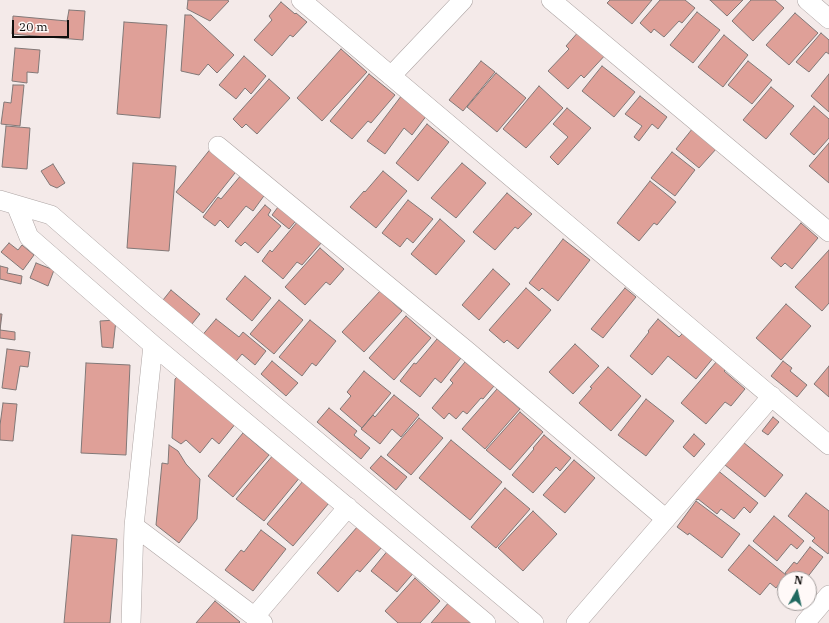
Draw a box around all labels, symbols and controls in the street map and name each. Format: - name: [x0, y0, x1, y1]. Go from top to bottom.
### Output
- scale bar: [14, 12, 71, 38]
- text: 20 m: [19, 19, 48, 34]
- north arrow: [777, 571, 817, 611]
- text: N: [793, 573, 804, 588]

